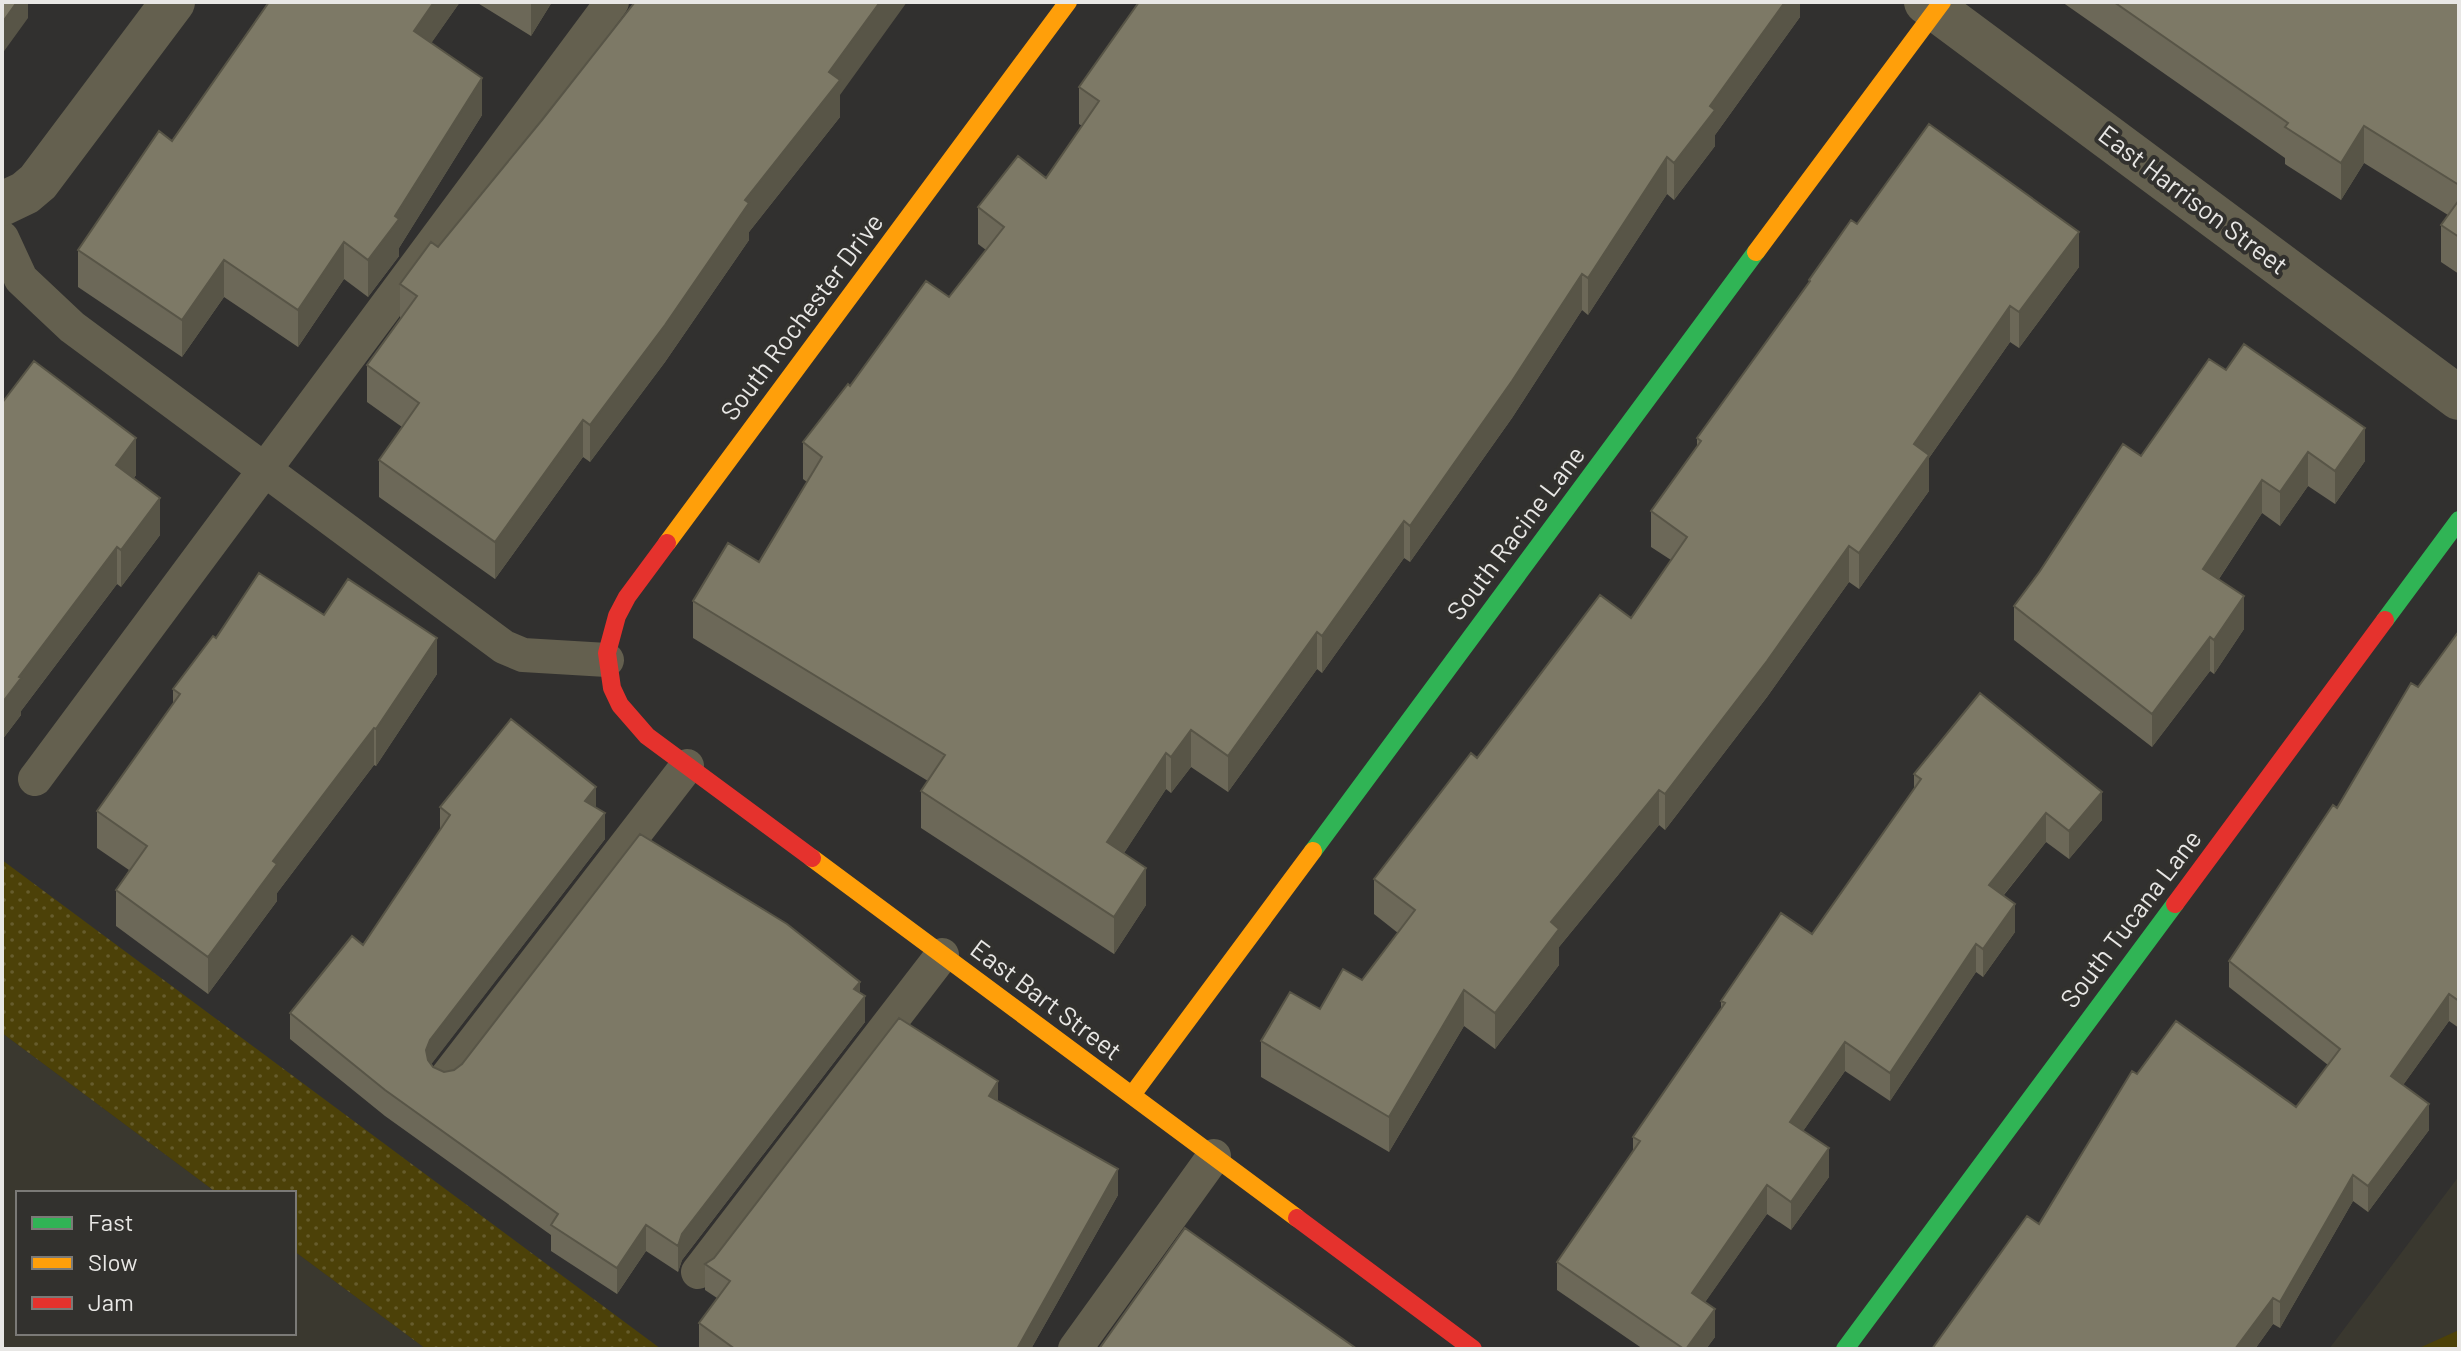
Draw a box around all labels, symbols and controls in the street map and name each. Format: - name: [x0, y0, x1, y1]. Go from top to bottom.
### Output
- street label: East Harrison Street: [2093, 118, 2295, 280]
- street label: South Rochester Drive: [713, 207, 889, 426]
- street label: South Racine Lane: [1439, 439, 1590, 625]
- street label: South Tucana Lane: [2053, 823, 2207, 1013]
- street label: East Bart Street: [965, 932, 1129, 1066]
- legend: [16, 1191, 296, 1335]
- text: Fast: [88, 1207, 133, 1236]
- text: Slow: [88, 1247, 137, 1276]
- text: Jam: [88, 1287, 134, 1316]

